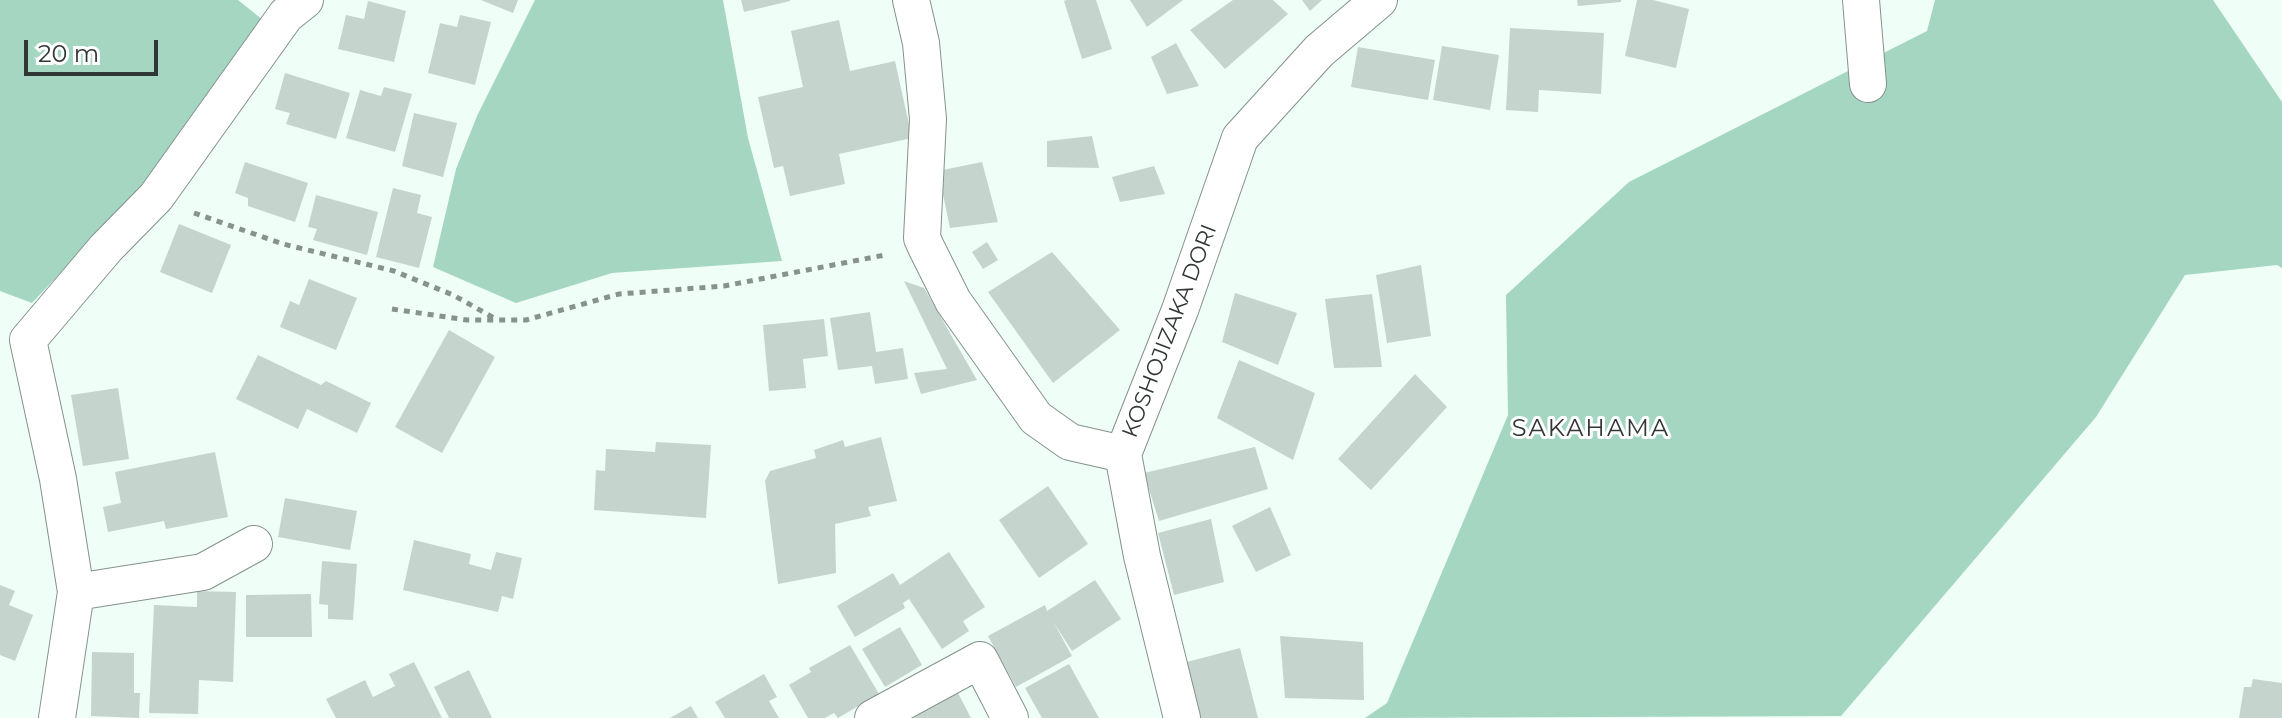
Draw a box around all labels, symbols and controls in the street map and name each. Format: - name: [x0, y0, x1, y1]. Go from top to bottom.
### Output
- scale bar: [28, 24, 162, 74]
- text: 20 m: [38, 39, 99, 68]
- street label: KOSHOJIZAKA DORI: [1117, 221, 1223, 441]
- district label: SAKAHAMA: [1512, 415, 1670, 443]

